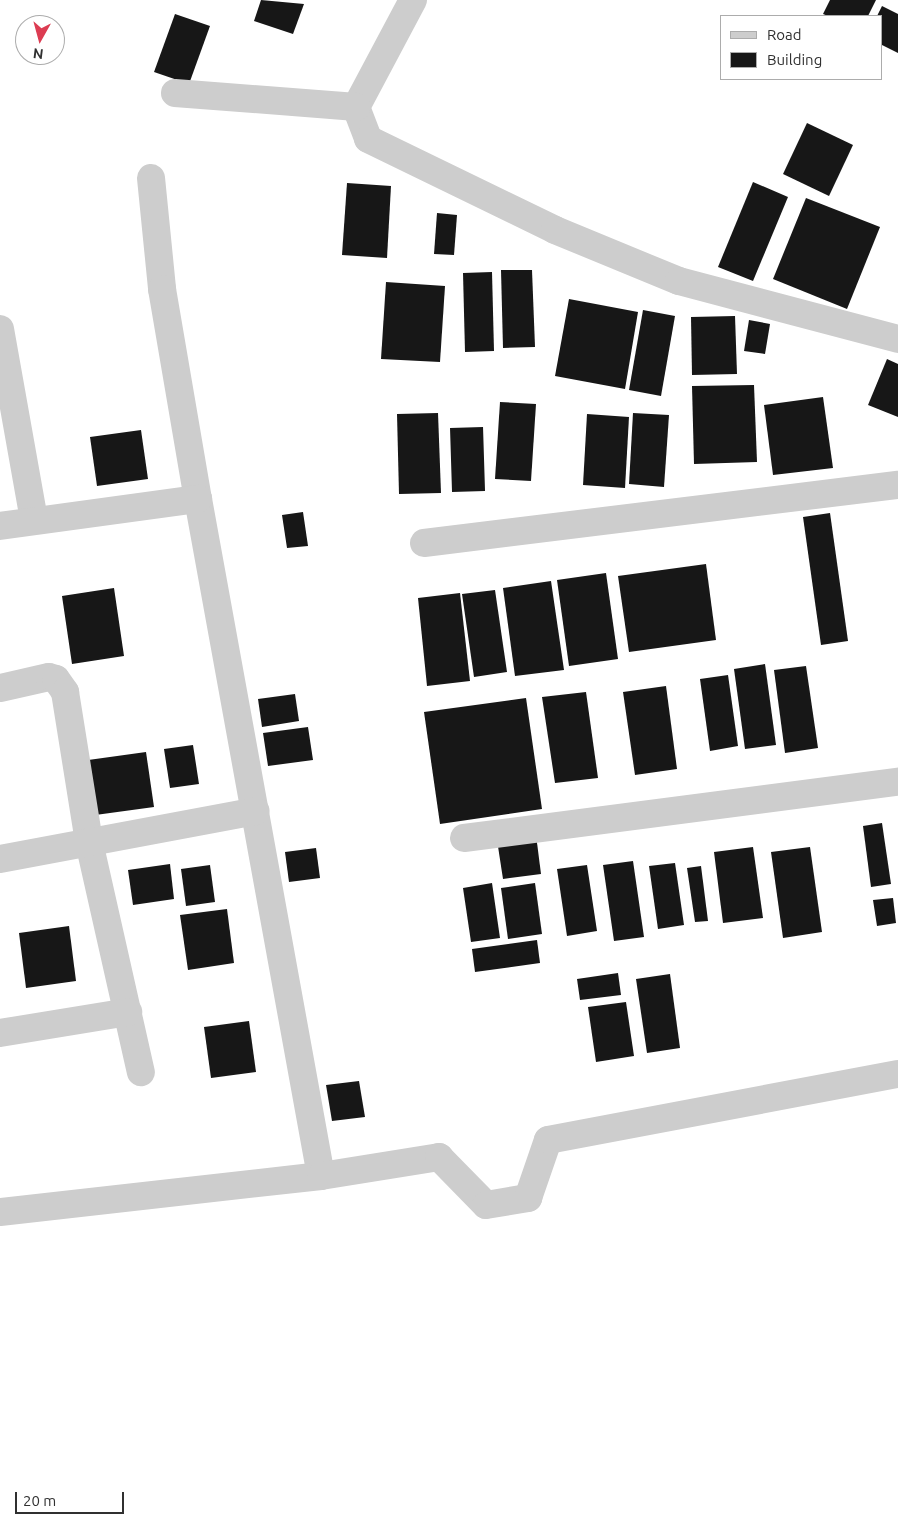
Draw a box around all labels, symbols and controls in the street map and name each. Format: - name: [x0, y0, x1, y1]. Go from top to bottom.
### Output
- north arrow: [15, 15, 65, 65]
- legend: [720, 15, 883, 80]
- text: Road: [767, 26, 802, 43]
- text: N: [32, 45, 44, 62]
- text: Building: [767, 51, 822, 68]
- scale bar: [18, 1482, 126, 1514]
- text: 20 m: [23, 1492, 56, 1509]

